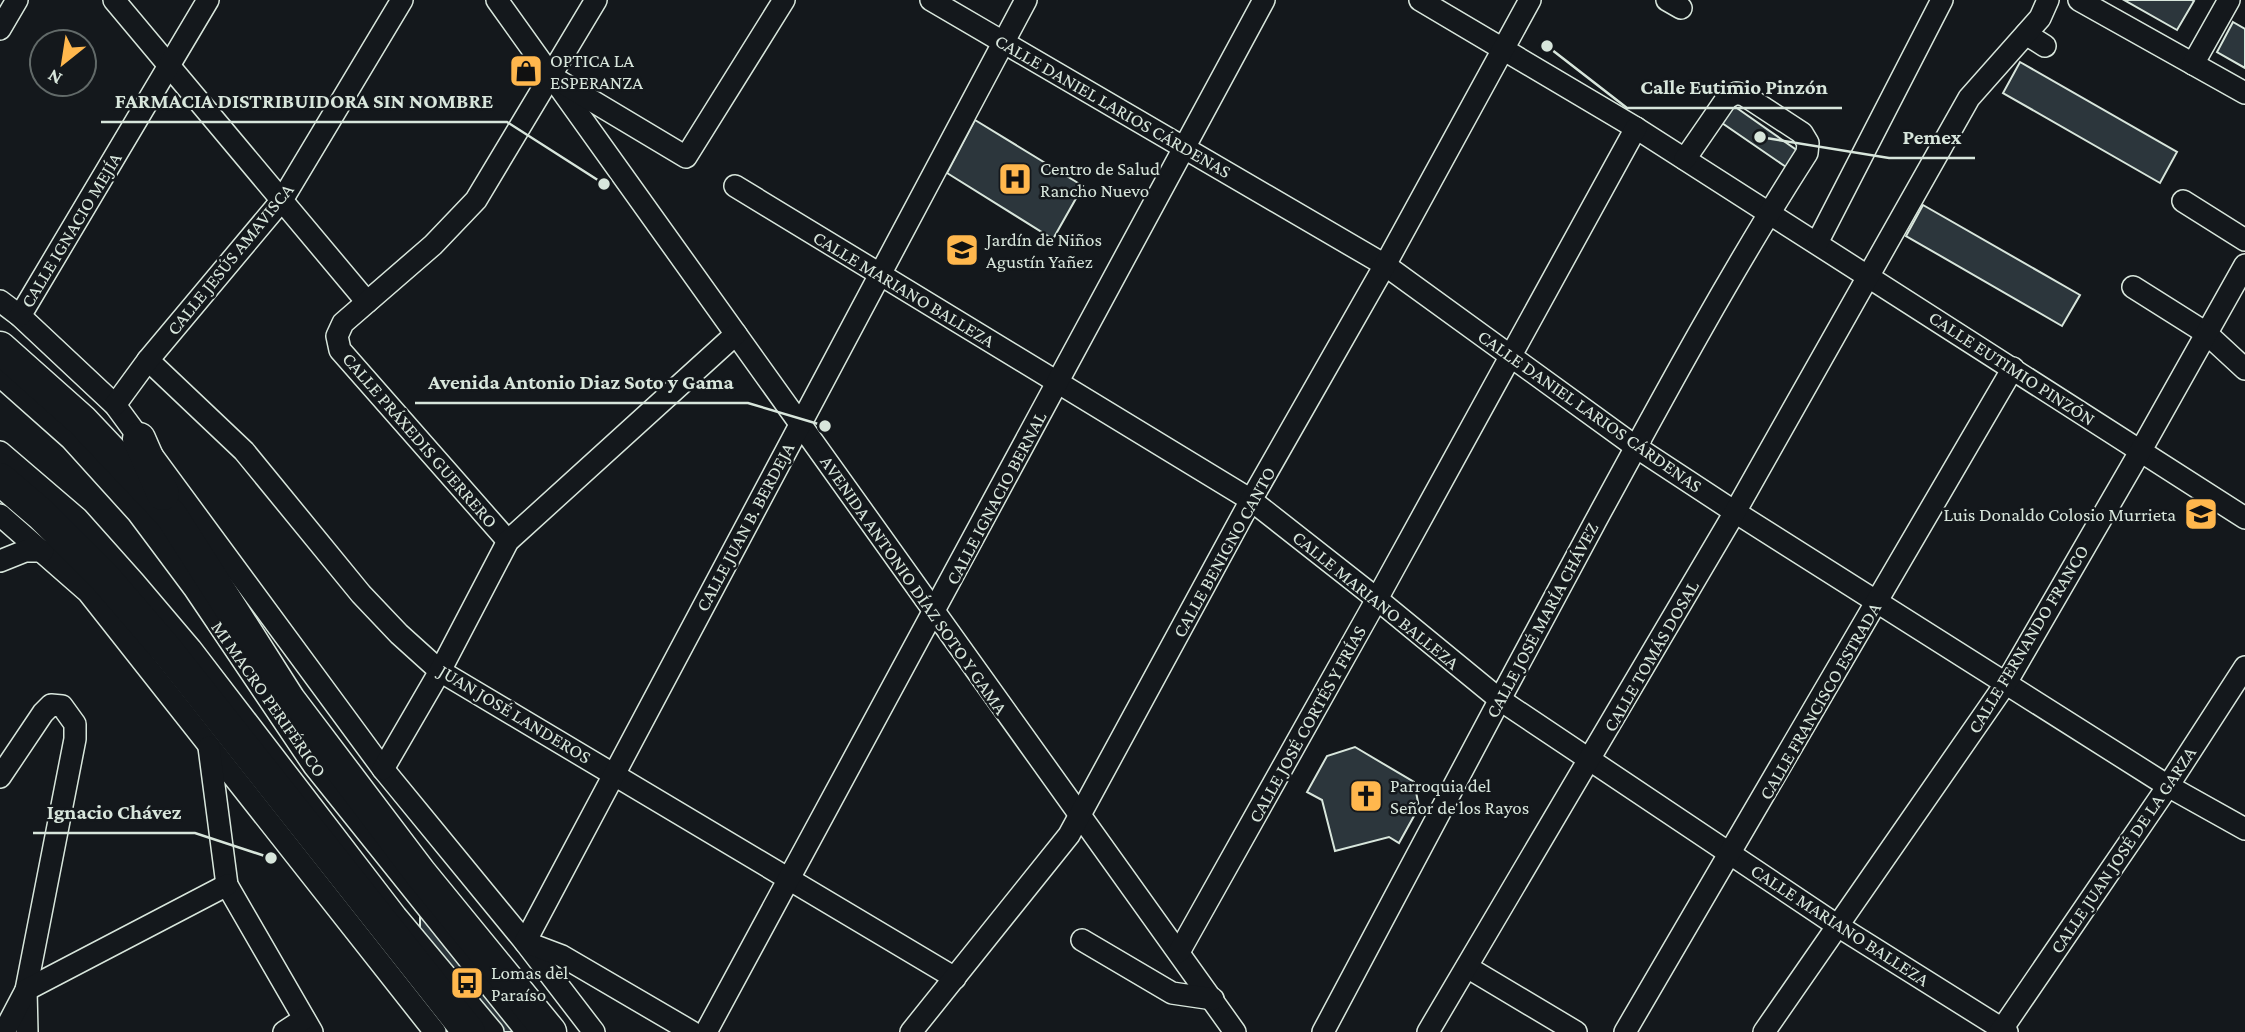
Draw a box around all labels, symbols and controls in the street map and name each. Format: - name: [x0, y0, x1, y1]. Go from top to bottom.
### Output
- north arrow: [28, 28, 98, 98]
- street label: CALLE DANIEL LARIOS CÁRDENAS: [991, 30, 1235, 182]
- place label: OPTICA LA ESPERANZA: [550, 50, 643, 93]
- shop icon: OPTICA LA ESPERANZA: [507, 52, 545, 90]
- text: N: [44, 65, 66, 90]
- callout: Calle Eutimio Pinzón: [1627, 66, 1842, 108]
- text: Calle Eutimio Pinzón: [1640, 75, 1828, 99]
- callout: FARMACIA DISTRIBUIDORA SIN NOMBRE: [101, 80, 507, 122]
- text: FARMACIA DISTRIBUIDORA SIN NOMBRE: [115, 89, 493, 113]
- callout: Pemex: [1889, 116, 1975, 158]
- text: Pemex: [1903, 125, 1962, 149]
- street label: CALLE IGNACIO MEJÍA: [16, 148, 126, 311]
- place label: Centro de Salud Rancho Nuevo: [1040, 158, 1160, 201]
- hospital icon: Centro de Salud Rancho Nuevo: [996, 160, 1034, 198]
- street label: CALLE JESÚS AMAVISCA: [162, 179, 298, 339]
- street label: CALLE MARIANO BALLEZA: [809, 226, 999, 352]
- place label: Jardín de Niños Agustín Yañez: [984, 229, 1102, 272]
- school or university icon: Jardín de Niños Agustín Yañez: [943, 231, 981, 269]
- street label: CALLE EUTIMIO PINZÓN: [1925, 306, 2099, 430]
- street label: CALLE DANIEL LARIOS CÁRDENAS: [1474, 325, 1706, 497]
- street label: CALLE PRÁXEDIS GUERRERO: [338, 348, 502, 532]
- callout: Avenida Antonio Diaz Soto y Gama: [415, 361, 748, 403]
- text: Avenida Antonio Diaz Soto y Gama: [427, 370, 735, 394]
- street label: CALLE IGNACIO BERNAL: [941, 408, 1051, 588]
- street label: CALLE JUAN B. BERDEJA: [692, 439, 799, 615]
- street label: AVENIDA ANTONIO DÍAZ SOTO Y GAMA: [816, 452, 1012, 719]
- street label: CALLE BENIGNO CANTO: [1168, 463, 1280, 641]
- school or university icon: Luis Donaldo Colosio Murrieta: [2182, 495, 2220, 533]
- place label: Luis Donaldo Colosio Murrieta: [1943, 504, 2176, 525]
- street label: CALLE JOSÉ MARÍA CHÁVEZ: [1482, 519, 1603, 721]
- street label: CALLE MARIANO BALLEZA: [1289, 526, 1464, 674]
- street label: CALLE FERNANDO FRANCO: [1963, 541, 2093, 737]
- street label: CALLE TOMÁS DOSAL: [1599, 576, 1703, 735]
- street label: CALLE FRANCISCO ESTRADA: [1755, 599, 1885, 803]
- street label: MI MACRO PERIFÉRICO: [207, 617, 331, 781]
- street label: CALLE JOSÉ CORTÉS Y FRÍAS: [1244, 622, 1370, 826]
- street label: JUAN JOSÉ LANDEROS: [434, 659, 595, 768]
- street label: CALLE JUAN JOSÉ DE LA GARZA: [2046, 742, 2200, 957]
- place label: Parroquia del Señor de los Rayos: [1390, 775, 1529, 818]
- church icon: Parroquia del Señor de los Rayos: [1347, 777, 1385, 815]
- callout: Ignacio Chávez: [33, 791, 195, 833]
- text: Ignacio Chávez: [47, 800, 182, 824]
- street label: CALLE MARIANO BALLEZA: [1747, 860, 1933, 991]
- place label: Lomas del Paraíso: [491, 962, 568, 1005]
- bus stop icon: Lomas del Paraíso: [448, 964, 486, 1002]

